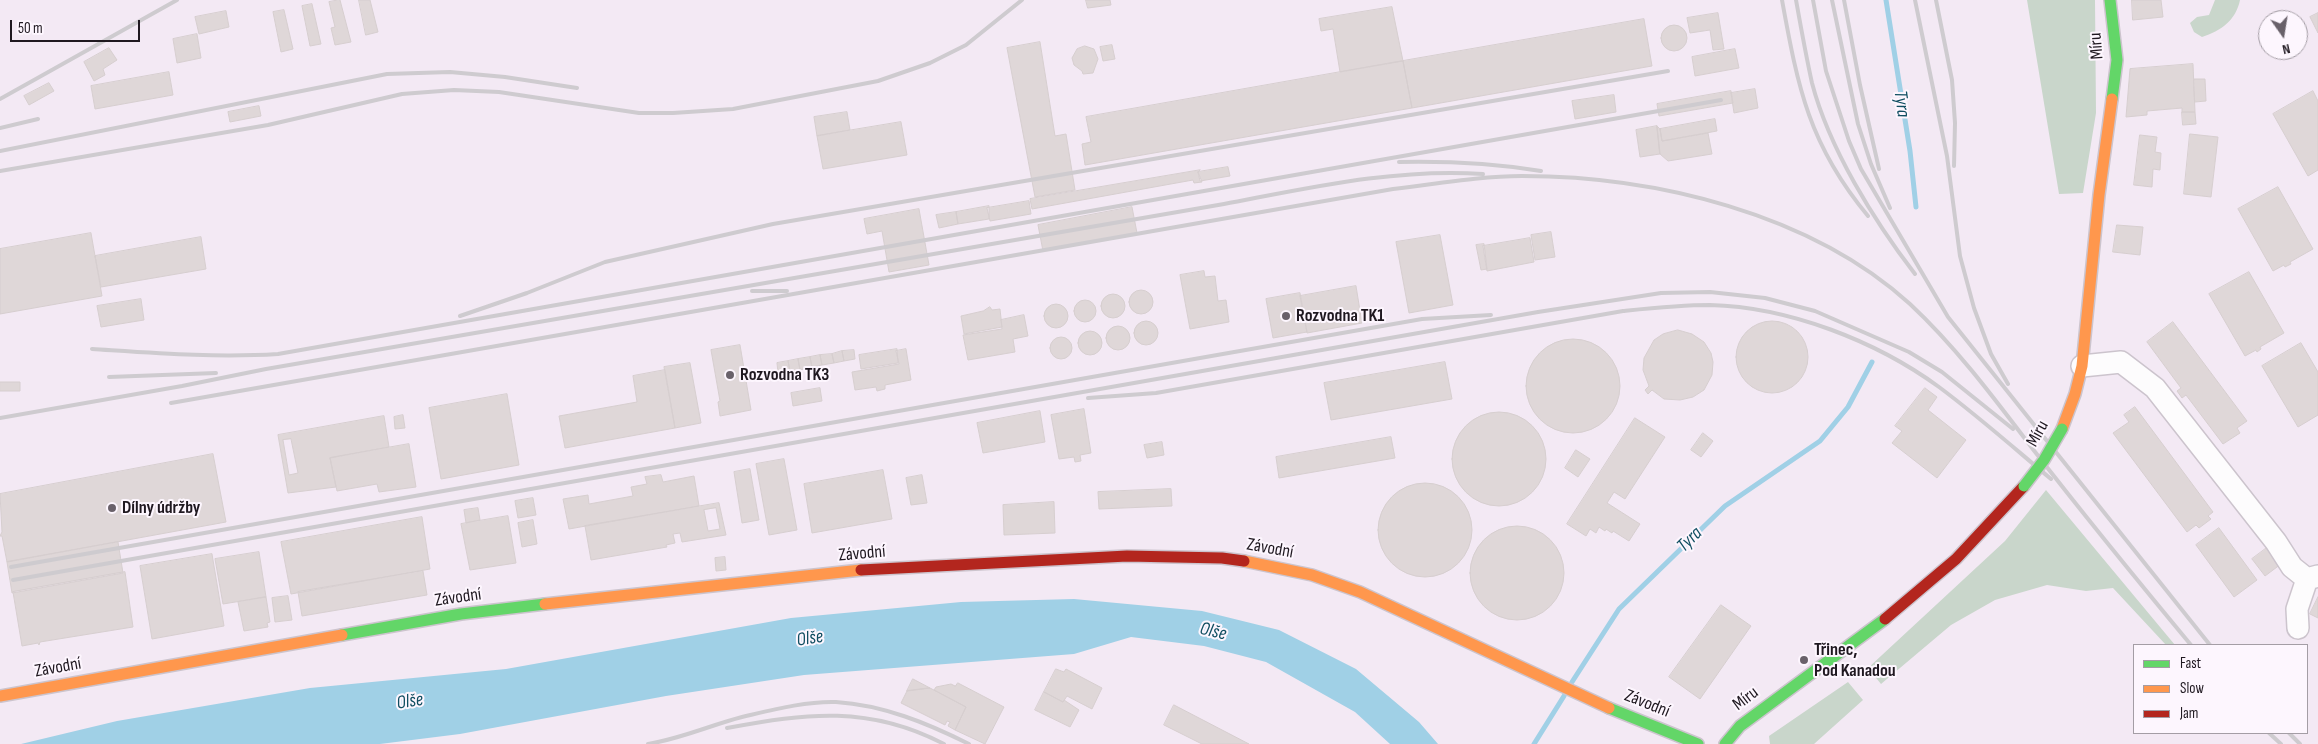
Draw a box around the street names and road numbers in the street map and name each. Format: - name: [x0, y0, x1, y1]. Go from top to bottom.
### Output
- street label: Míru: [2085, 32, 2109, 60]
- street label: Míru: [2022, 417, 2054, 451]
- street label: Závodní: [1245, 534, 1295, 564]
- street label: Závodní: [838, 541, 886, 567]
- street label: Závodní: [433, 584, 483, 612]
- street label: Závodní: [33, 653, 83, 683]
- street label: Míru: [1729, 682, 1763, 716]
- street label: Závodní: [1621, 685, 1673, 723]

